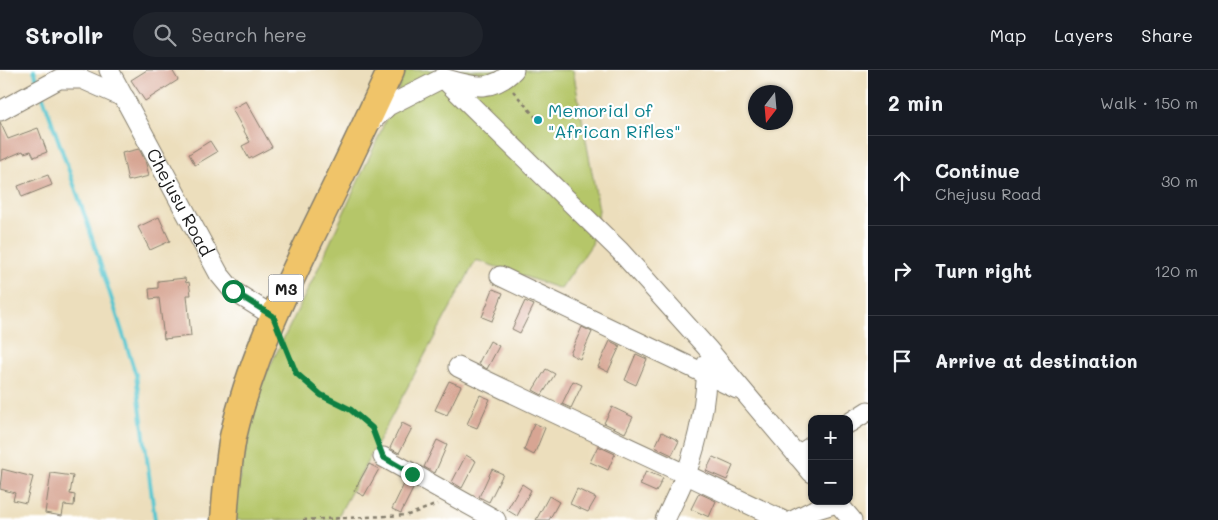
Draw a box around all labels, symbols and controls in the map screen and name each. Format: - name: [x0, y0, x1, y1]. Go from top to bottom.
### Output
- search box: [133, 12, 483, 57]
- text: Strollr: [25, 19, 103, 50]
- icon: search: [151, 21, 179, 49]
- text: Search here: [191, 22, 307, 47]
- text: Map: [990, 23, 1026, 47]
- text: Layers: [1054, 23, 1113, 47]
- text: Share: [1141, 23, 1193, 47]
- north arrow: [748, 85, 793, 130]
- text: 2 min: [888, 89, 943, 116]
- text: Walk · 150 m: [1100, 92, 1198, 113]
- place label: Memorial of "African Rifles": [548, 98, 681, 143]
- marker: Memorial of "African Rifles": [532, 114, 544, 126]
- street label: Chejusu Road: [141, 144, 219, 260]
- text: Continue: [935, 158, 1020, 183]
- icon: ahead: [888, 167, 916, 195]
- text: 30 m: [1161, 170, 1198, 191]
- text: Chejusu Road: [935, 183, 1041, 204]
- icon: right: [888, 257, 916, 285]
- text: Turn right: [935, 258, 1032, 283]
- text: 120 m: [1154, 260, 1198, 281]
- road number: M3: [268, 274, 304, 302]
- route start: [222, 280, 245, 303]
- icon: arrive: [888, 347, 916, 375]
- text: Arrive at destination: [935, 348, 1138, 373]
- map controls: [808, 415, 853, 505]
- button: +: [808, 415, 853, 460]
- button: −: [808, 460, 853, 505]
- route end: [401, 463, 424, 486]

